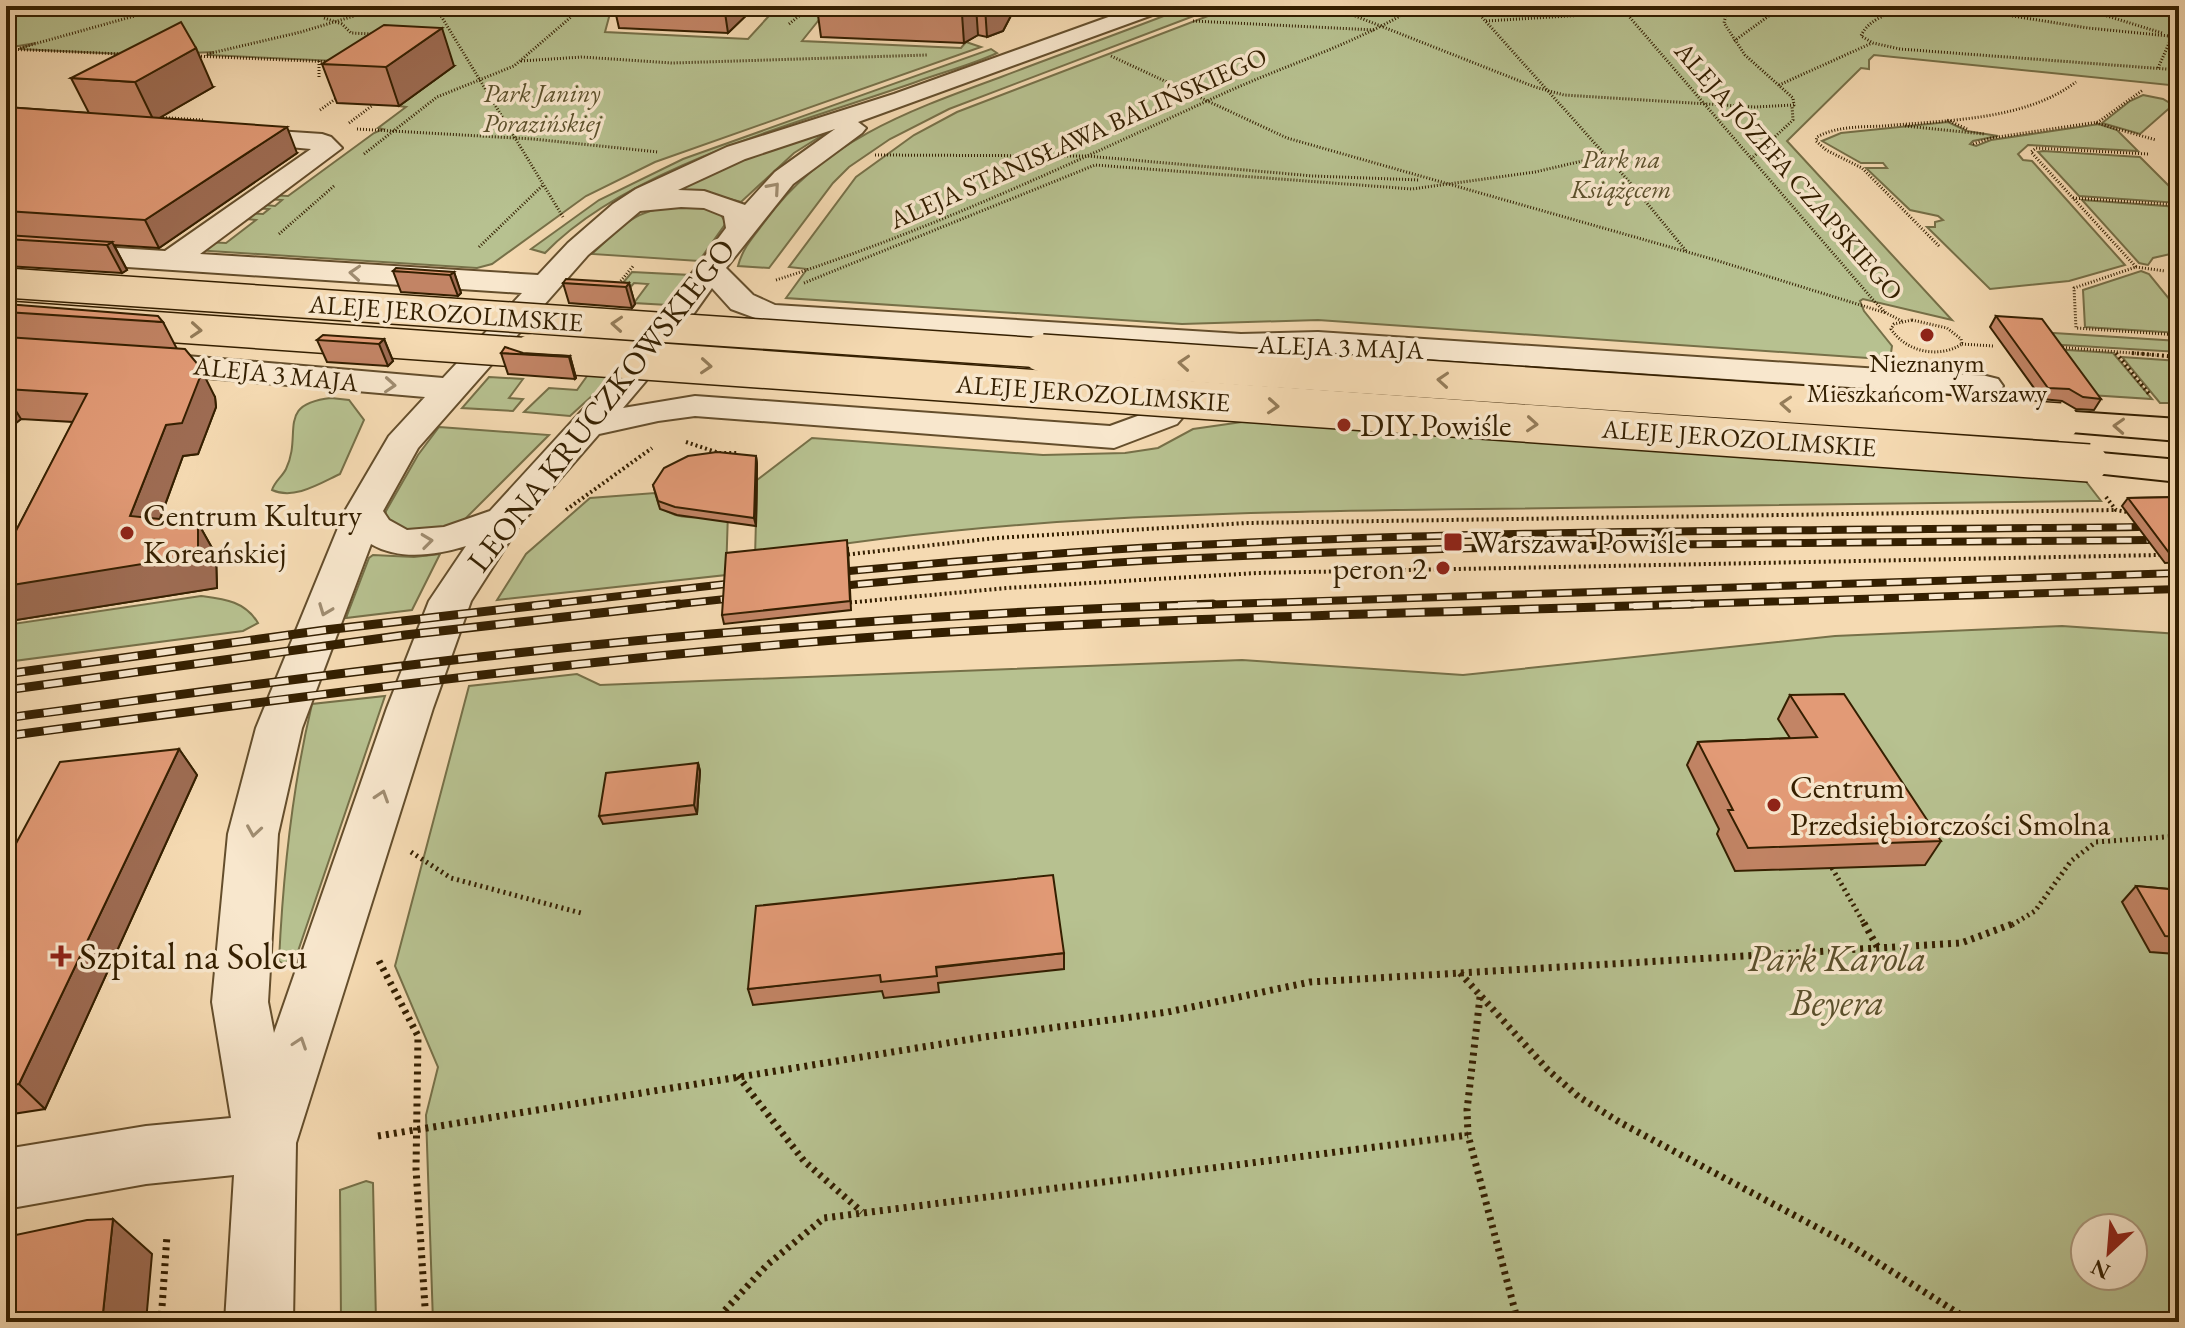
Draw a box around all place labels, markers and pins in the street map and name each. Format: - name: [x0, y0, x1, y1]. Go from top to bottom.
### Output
- marker: Nieznanym Mieszkańcom Warszawy: [1918, 326, 1936, 344]
- place label: Nieznanym Mieszkańcom Warszawy: [1807, 346, 2048, 410]
- place label: DIY Powiśle: [1360, 404, 1512, 446]
- marker: DIY Powiśle: [1335, 416, 1353, 434]
- place label: Centrum Kultury Koreańskiej: [143, 494, 363, 573]
- place label: Warszawa Powiśle: [1471, 521, 1687, 563]
- marker: Centrum Kultury Koreańskiej: [118, 524, 136, 542]
- marker: Warszawa Powiśle: [1442, 531, 1464, 553]
- place label: peron 2: [1333, 547, 1428, 589]
- marker: peron 2: [1434, 559, 1452, 577]
- place label: Centrum Przedsiębiorczości Smolna: [1790, 766, 2110, 845]
- marker: Centrum Przedsiębiorczości Smolna: [1765, 796, 1783, 814]
- place label: Szpital na Solcu: [79, 931, 307, 980]
- marker: Szpital na Solcu: [50, 945, 72, 967]

